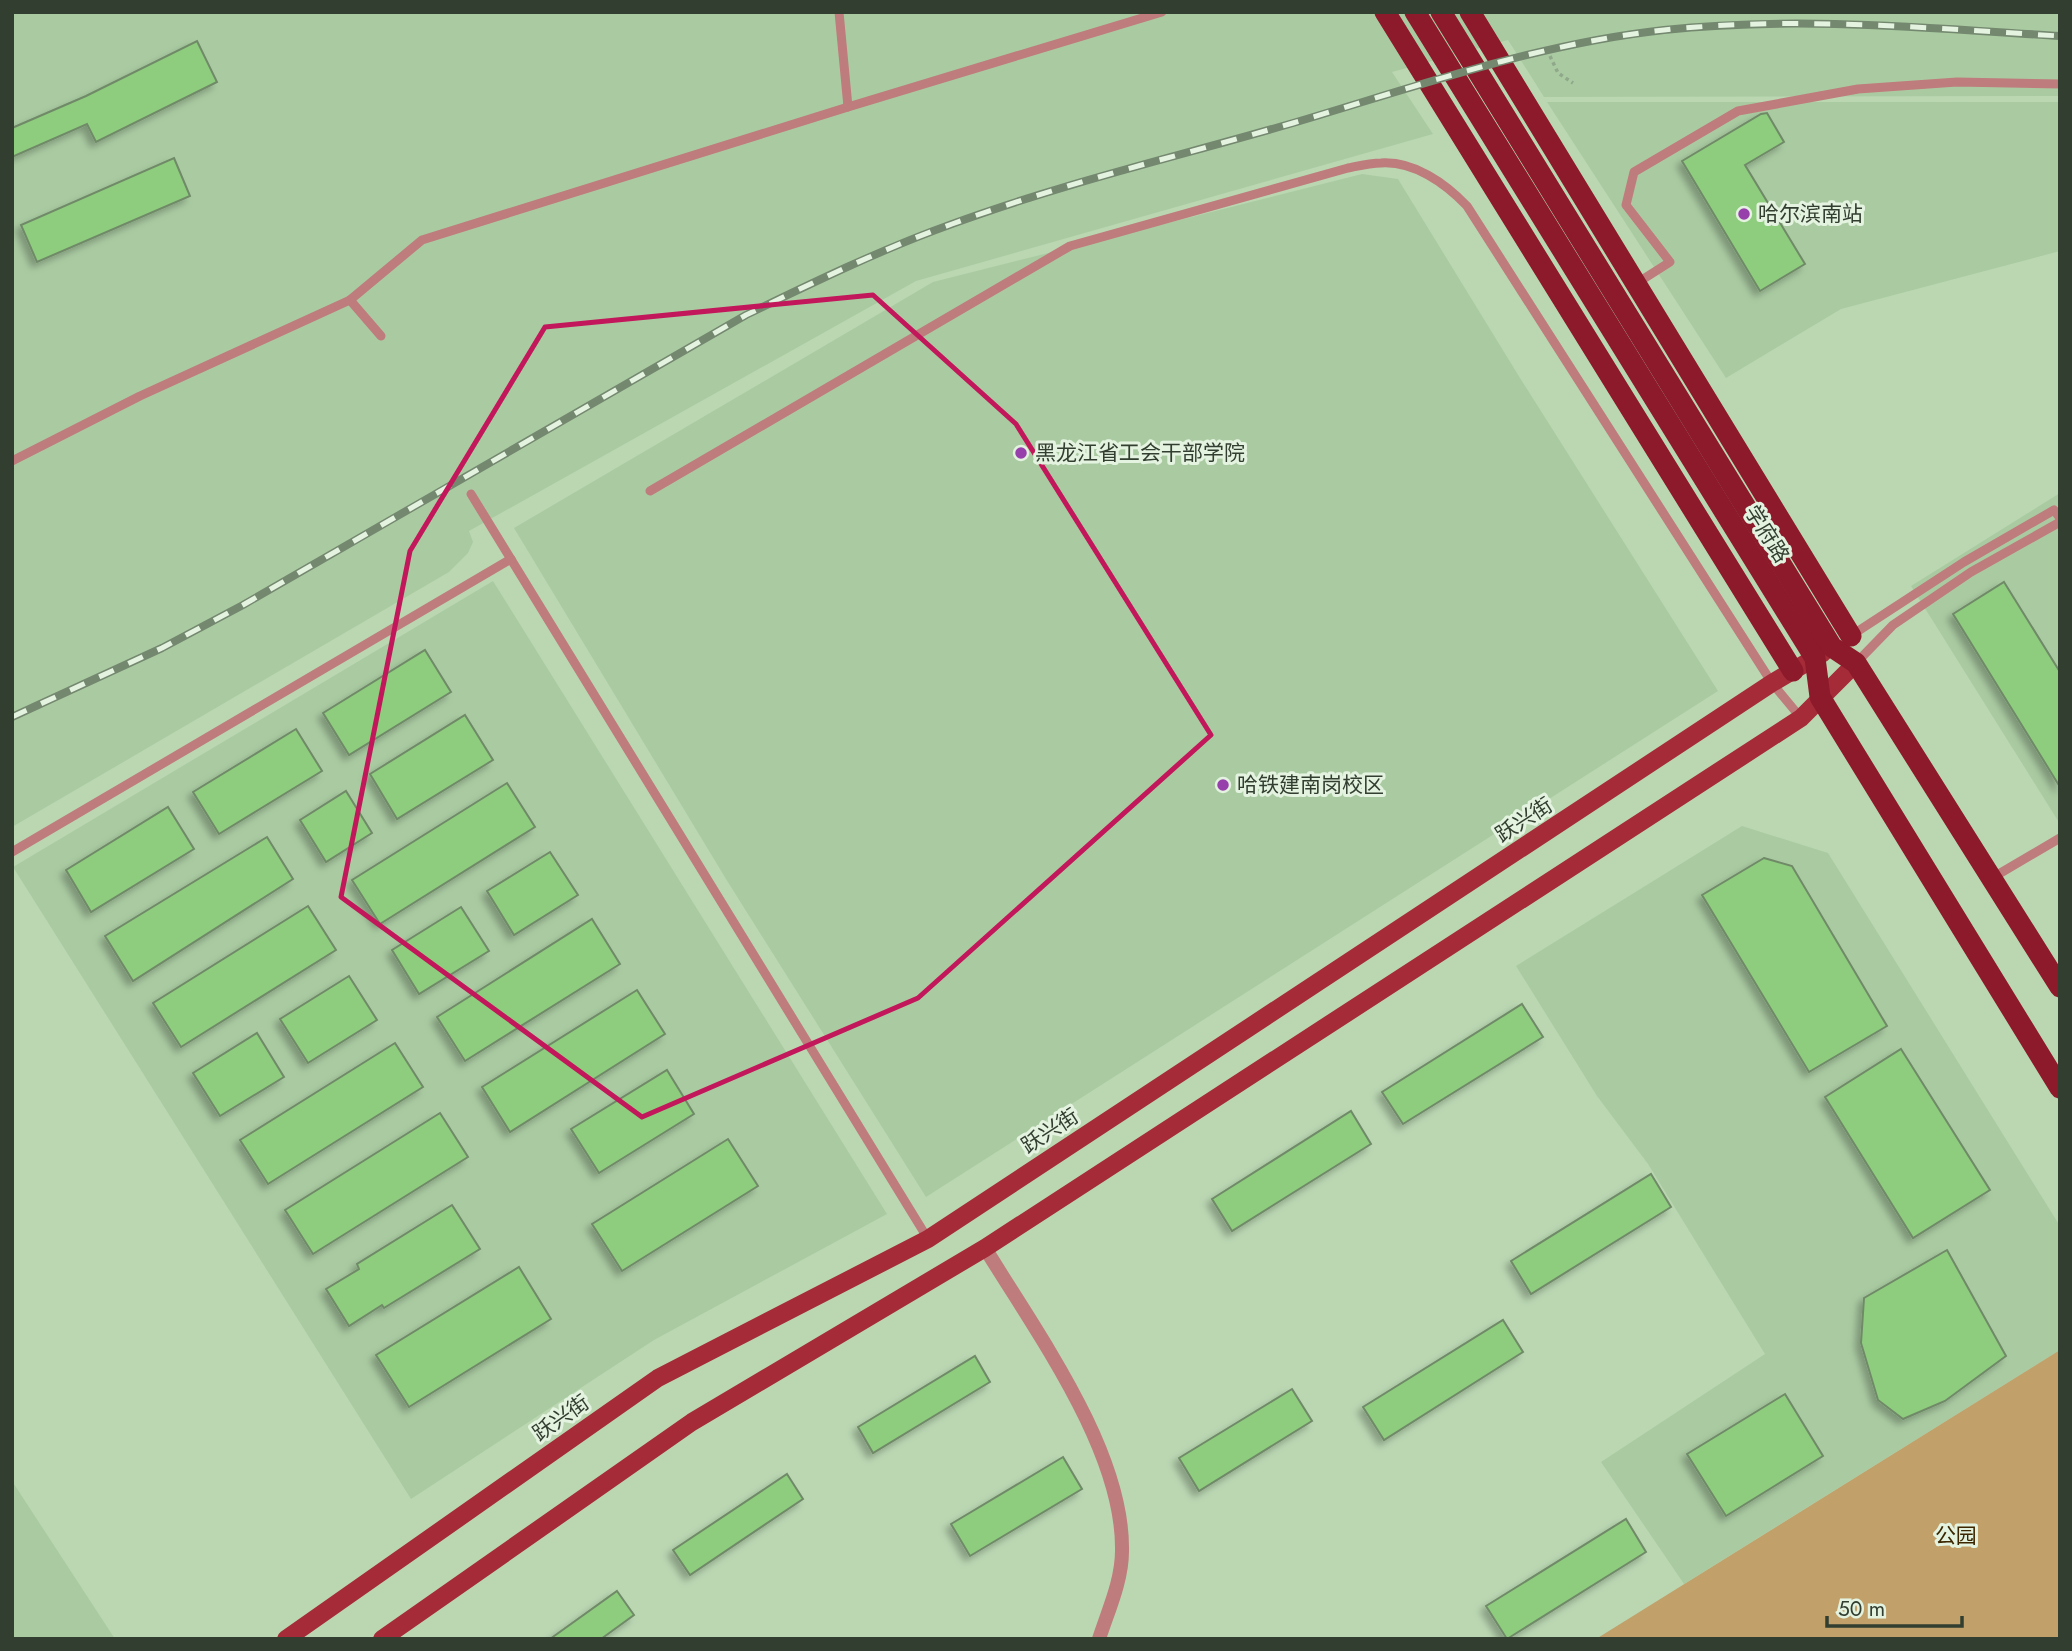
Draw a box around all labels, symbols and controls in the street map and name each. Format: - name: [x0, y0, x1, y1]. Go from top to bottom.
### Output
- place label: 哈尔滨南站: [1758, 199, 1863, 229]
- marker: 哈尔滨南站: [1736, 206, 1752, 222]
- place label: 黑龙江省工会干部学院: [1035, 438, 1245, 468]
- marker: 黑龙江省工会干部学院: [1013, 445, 1029, 461]
- street label: 学府路: [1738, 499, 1796, 569]
- place label: 哈铁建南岗校区: [1237, 770, 1384, 800]
- marker: 哈铁建南岗校区: [1215, 777, 1231, 793]
- street label: 跃兴街: [1489, 790, 1559, 850]
- street label: 跃兴街: [1015, 1101, 1085, 1161]
- street label: 跃兴街: [527, 1388, 595, 1448]
- park label: 公园: [1935, 1521, 1977, 1551]
- scale bar: [1827, 1584, 1962, 1628]
- text: 50 m: [1838, 1594, 1885, 1624]

